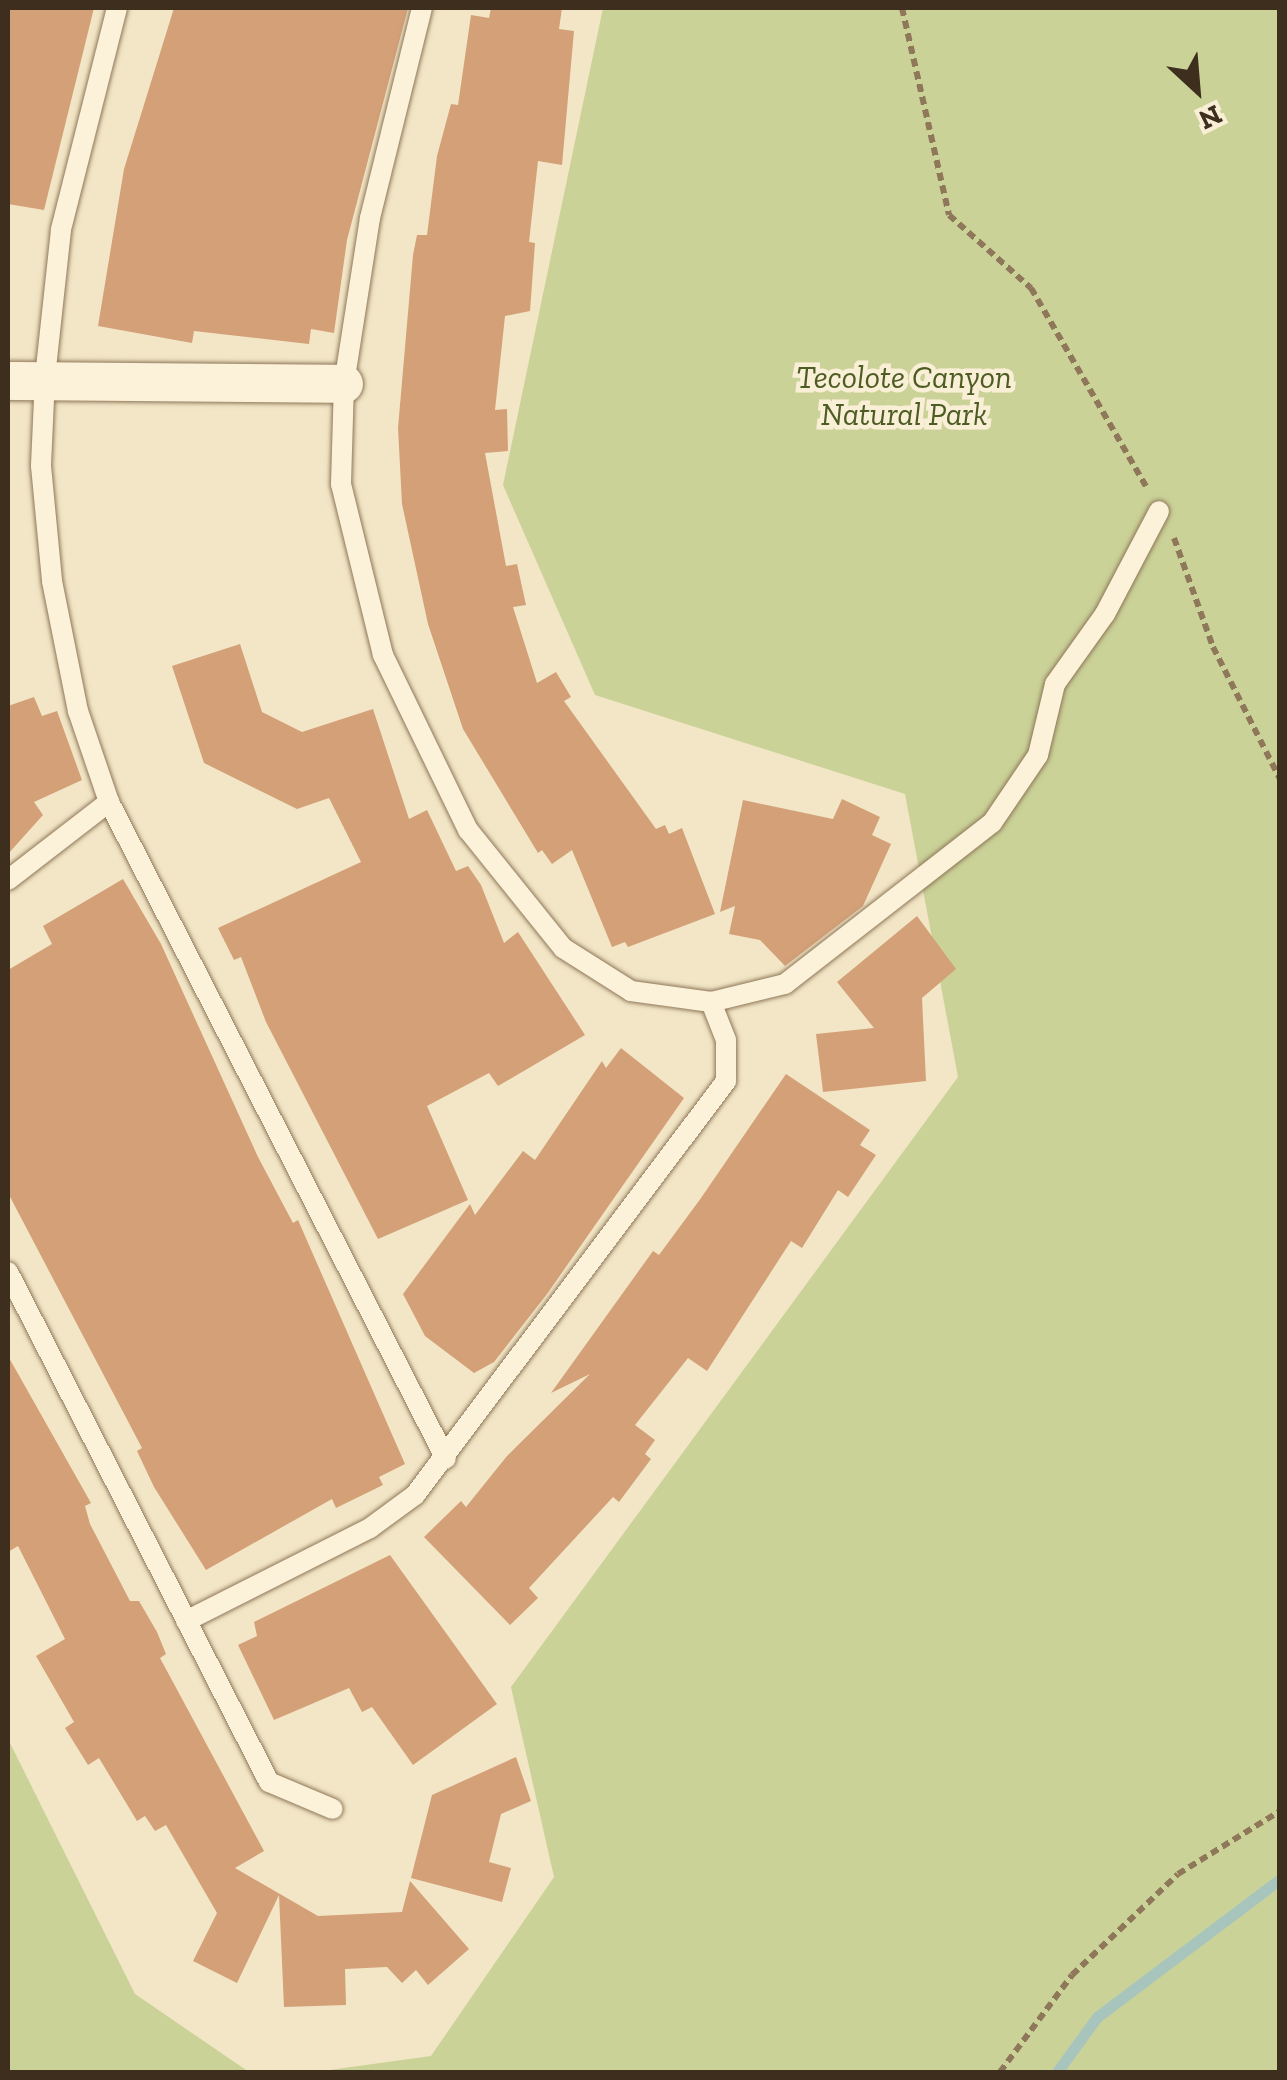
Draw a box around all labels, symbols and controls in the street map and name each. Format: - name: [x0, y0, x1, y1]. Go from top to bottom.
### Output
- north arrow: [1147, 40, 1247, 140]
- text: N: [1194, 98, 1227, 137]
- park label: Tecolote Canyon Natural Park: [796, 359, 1012, 434]

